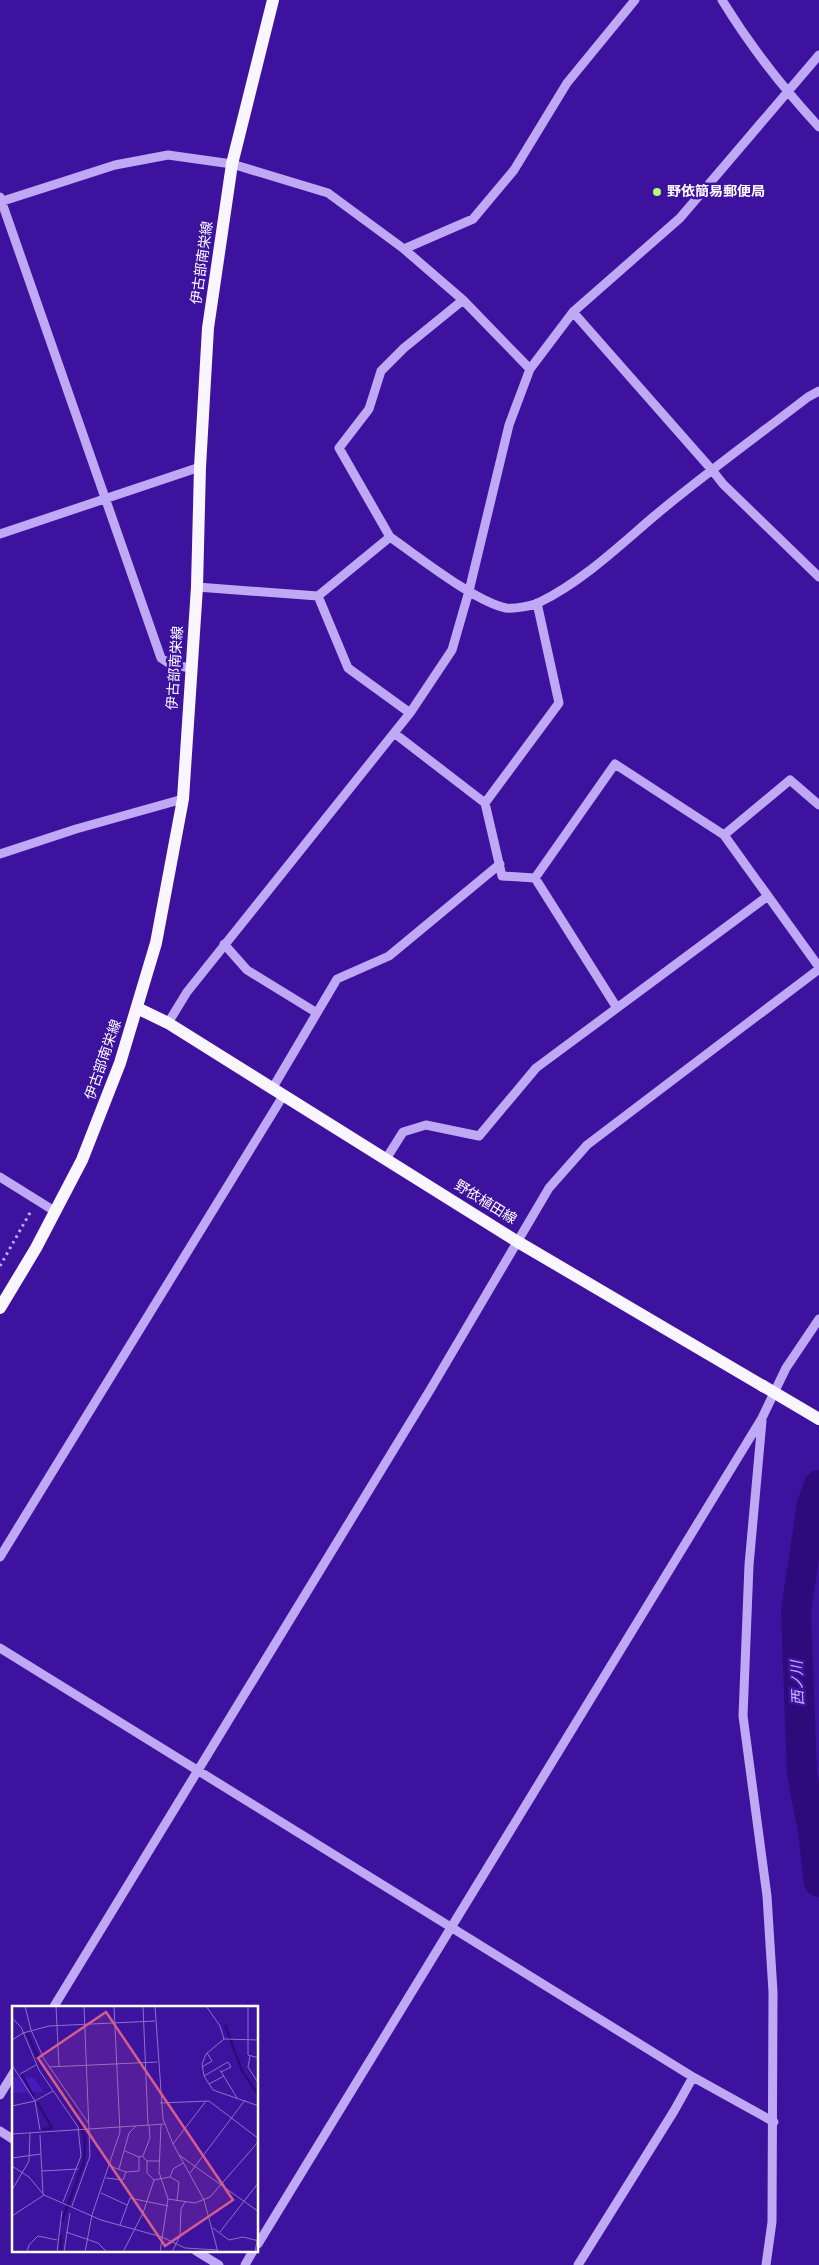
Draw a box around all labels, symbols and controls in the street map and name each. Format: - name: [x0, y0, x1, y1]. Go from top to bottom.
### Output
- place label: 野依簡易郵便局: [667, 183, 765, 201]
- marker: 野依簡易郵便局: [651, 186, 663, 198]
- street label: 伊古部南栄線: [189, 220, 217, 306]
- street label: 伊古部南栄線: [165, 626, 187, 710]
- street label: 伊古部南栄線: [82, 1018, 126, 1102]
- street label: 野依植田線: [451, 1176, 520, 1229]
- water label: 西ノ川: [789, 1658, 809, 1706]
- inset map: [12, 2006, 259, 2252]

